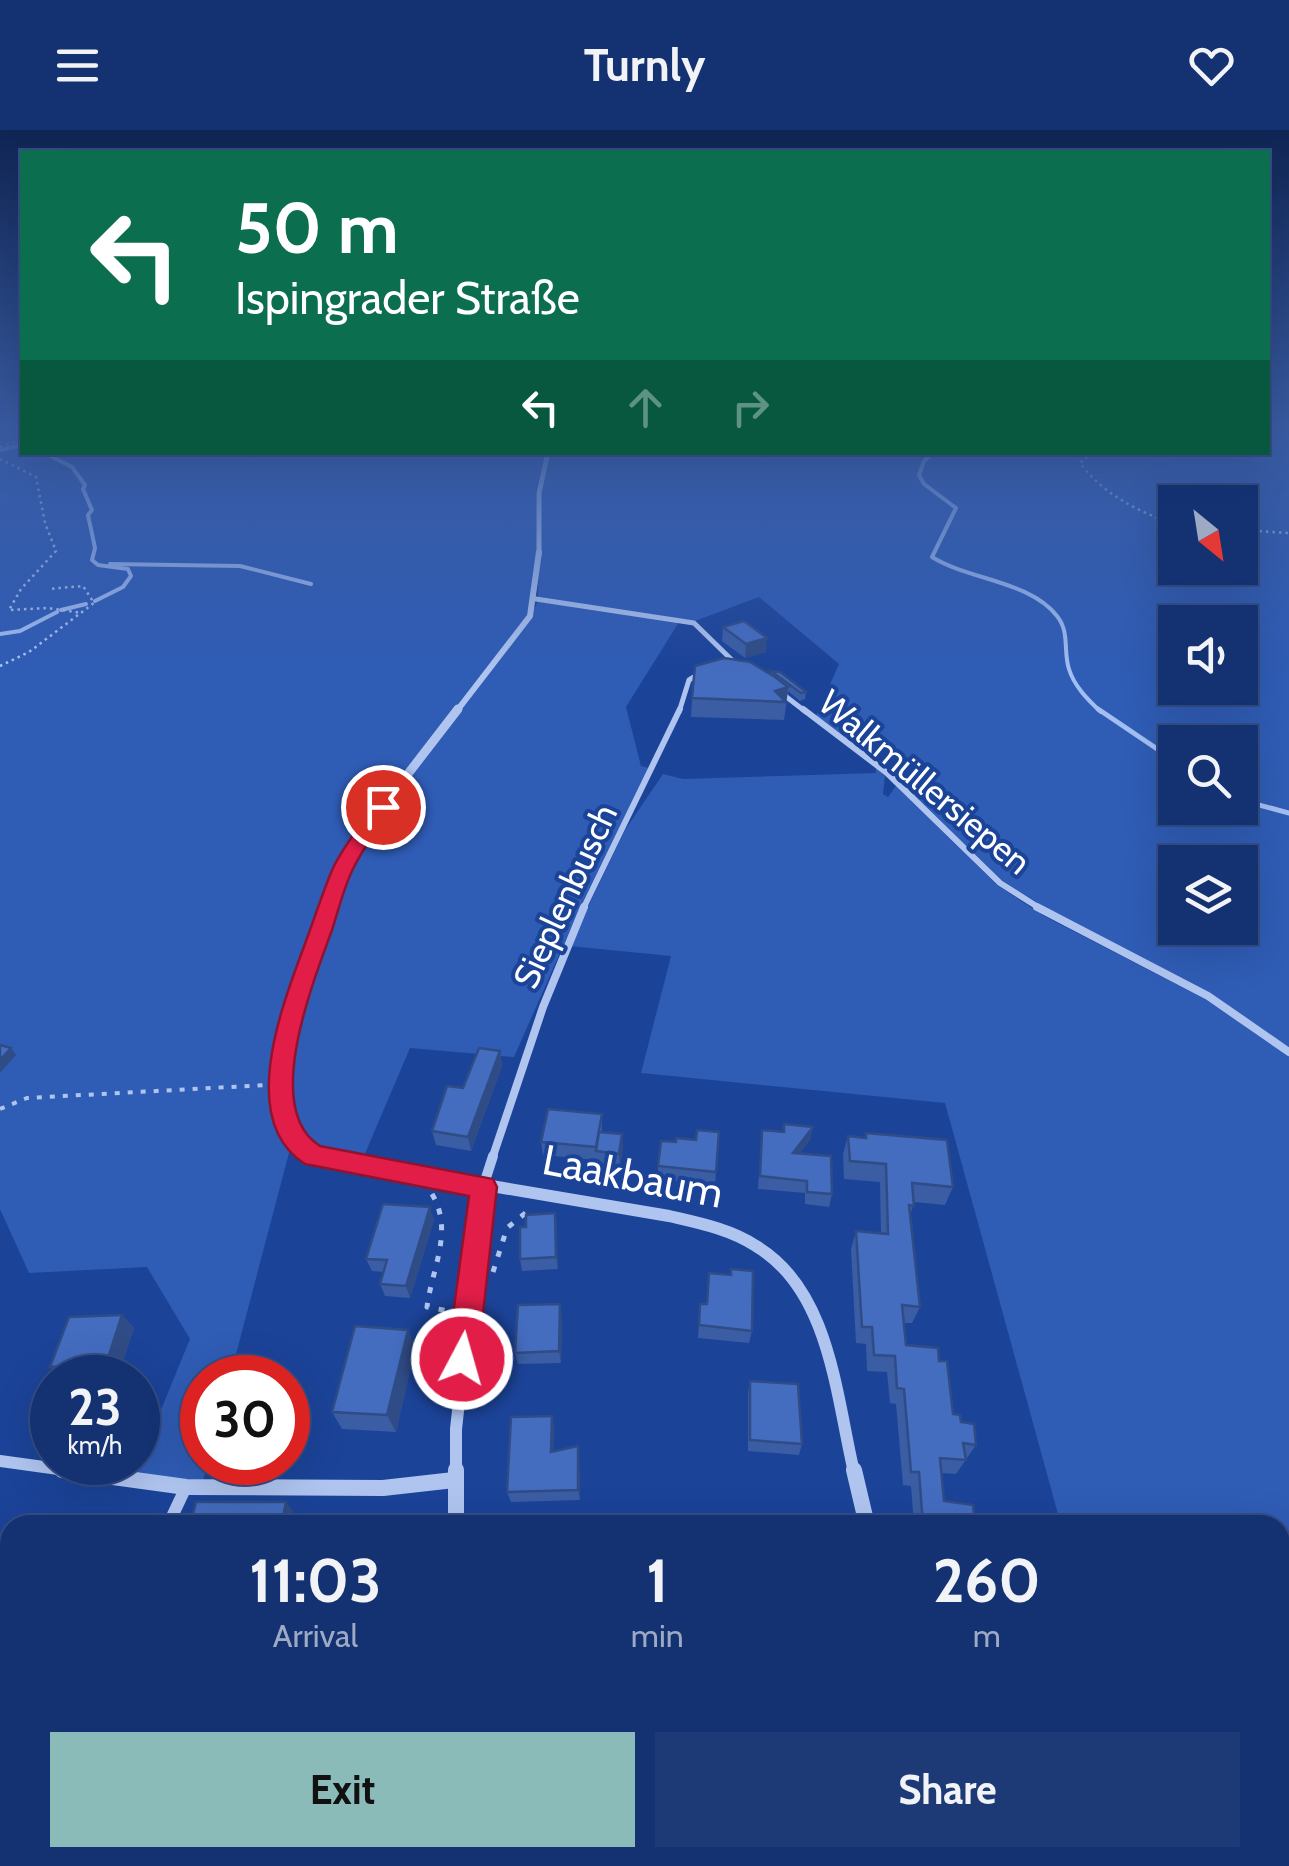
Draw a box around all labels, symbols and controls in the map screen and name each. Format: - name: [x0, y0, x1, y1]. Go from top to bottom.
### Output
- icon: menu: [50, 38, 105, 93]
- text: Turnly: [584, 38, 705, 92]
- icon: heart: [1184, 38, 1239, 93]
- text: 50 m: [235, 185, 399, 271]
- icon: left: [70, 190, 200, 320]
- text: Ispingrader Straße: [235, 271, 580, 325]
- icon: left: [513, 380, 568, 435]
- icon: ahead: [618, 380, 673, 435]
- icon: right: [723, 380, 778, 435]
- north arrow: [1158, 485, 1258, 585]
- map controls: [1158, 485, 1258, 945]
- button: sound: [1158, 605, 1258, 705]
- street label: Walkmüllersiepen: [810, 681, 1040, 883]
- button: search: [1158, 725, 1258, 825]
- pin: [341, 765, 426, 850]
- icon: arrive: [356, 780, 411, 835]
- street label: Sieplenbusch: [504, 797, 626, 995]
- button: layers: [1158, 845, 1258, 945]
- street label: Laakbaum: [538, 1133, 728, 1219]
- position arrow: [410, 1307, 514, 1411]
- speed limit sign: 30: [180, 1355, 310, 1485]
- text: 23: [68, 1377, 122, 1438]
- text: km/h: [68, 1430, 122, 1460]
- text: 11:03: [249, 1544, 382, 1617]
- text: 1: [646, 1544, 668, 1617]
- text: 260: [933, 1544, 1041, 1617]
- text: Arrival: [273, 1616, 358, 1655]
- text: min: [631, 1616, 684, 1655]
- text: m: [973, 1616, 1001, 1655]
- button: Exit: [50, 1732, 635, 1847]
- button: Share: [655, 1732, 1240, 1847]

